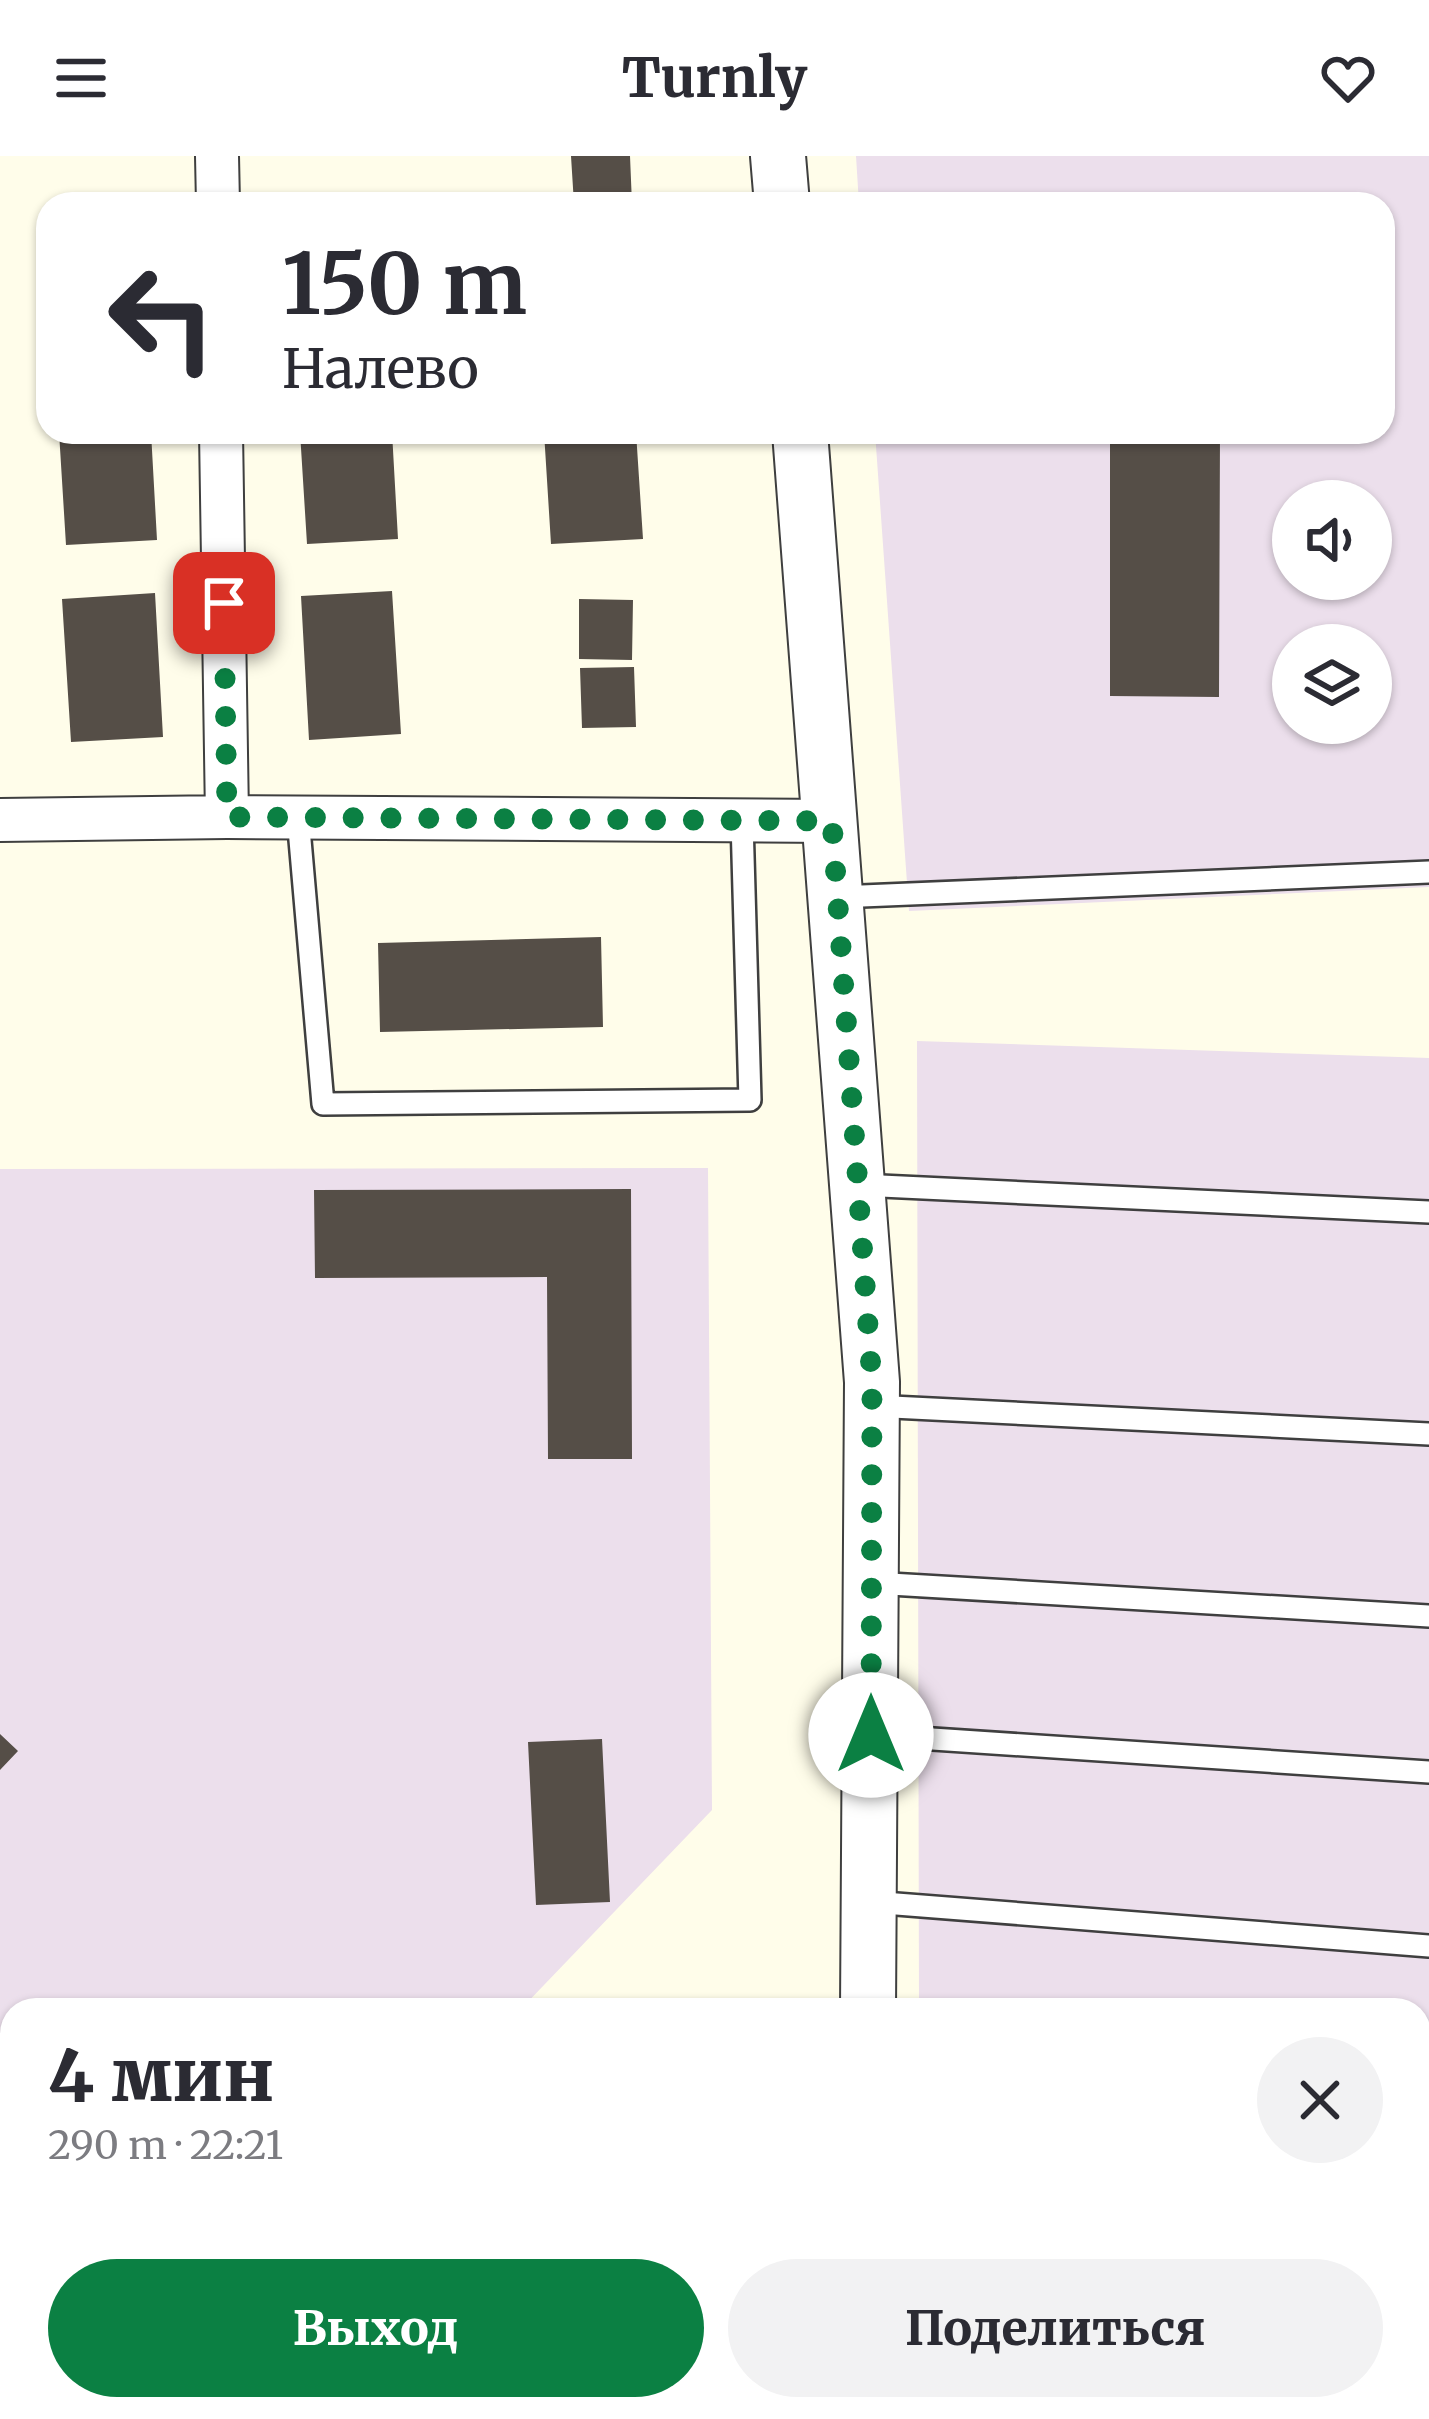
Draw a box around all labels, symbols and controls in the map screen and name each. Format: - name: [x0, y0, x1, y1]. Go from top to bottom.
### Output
- text: Turnly: [622, 44, 807, 112]
- icon: menu: [48, 45, 114, 111]
- icon: heart: [1315, 45, 1381, 111]
- text: 150 m: [282, 231, 527, 337]
- icon: left: [84, 240, 240, 396]
- text: Налево: [282, 335, 479, 403]
- map controls: [1272, 480, 1392, 744]
- button: sound: [1272, 480, 1392, 600]
- pin: [173, 552, 275, 654]
- icon: arrive: [191, 570, 257, 636]
- button: layers: [1272, 624, 1392, 744]
- position arrow: [808, 1672, 934, 1798]
- text: 4 мин: [48, 2030, 274, 2121]
- button: close: [1257, 2037, 1383, 2163]
- text: 290 m · 22:21: [48, 2121, 283, 2170]
- button: Выход: [48, 2259, 704, 2397]
- button: Поделиться: [728, 2259, 1383, 2397]

